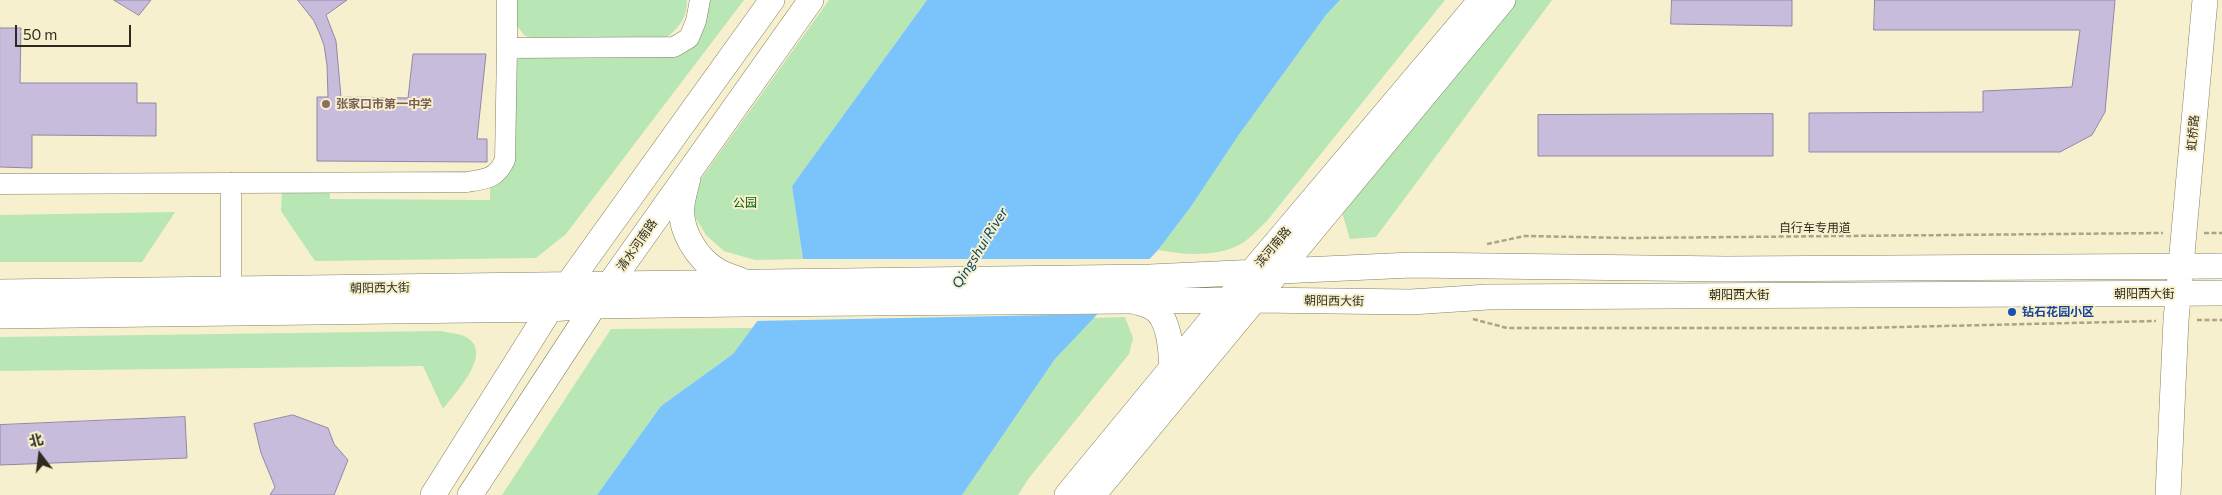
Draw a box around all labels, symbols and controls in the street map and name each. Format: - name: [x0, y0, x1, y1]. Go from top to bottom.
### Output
- scale bar: [18, 15, 134, 47]
- text: 50 m: [23, 25, 57, 43]
- place label: 张家口市第一中学: [336, 97, 432, 111]
- marker: 张家口市第一中学: [320, 98, 332, 110]
- street label: 虹桥路: [2184, 114, 2202, 152]
- park label: 公园: [733, 196, 757, 210]
- water label: Qingshui River: [948, 204, 1012, 292]
- street label: 清水河南路: [614, 216, 660, 274]
- street label: 自行车专用道: [1779, 221, 1851, 235]
- street label: 滨河南路: [1252, 224, 1294, 270]
- street label: 朝阳西大街: [350, 280, 410, 296]
- street label: 朝阳西大街: [2114, 287, 2174, 301]
- street label: 朝阳西大街: [1709, 288, 1769, 302]
- street label: 朝阳西大街: [1304, 293, 1364, 309]
- place label: 钻石花园小区: [2022, 305, 2094, 319]
- marker: 钻石花园小区: [2006, 306, 2018, 318]
- north arrow: [15, 430, 65, 480]
- text: 北: [27, 430, 45, 450]

